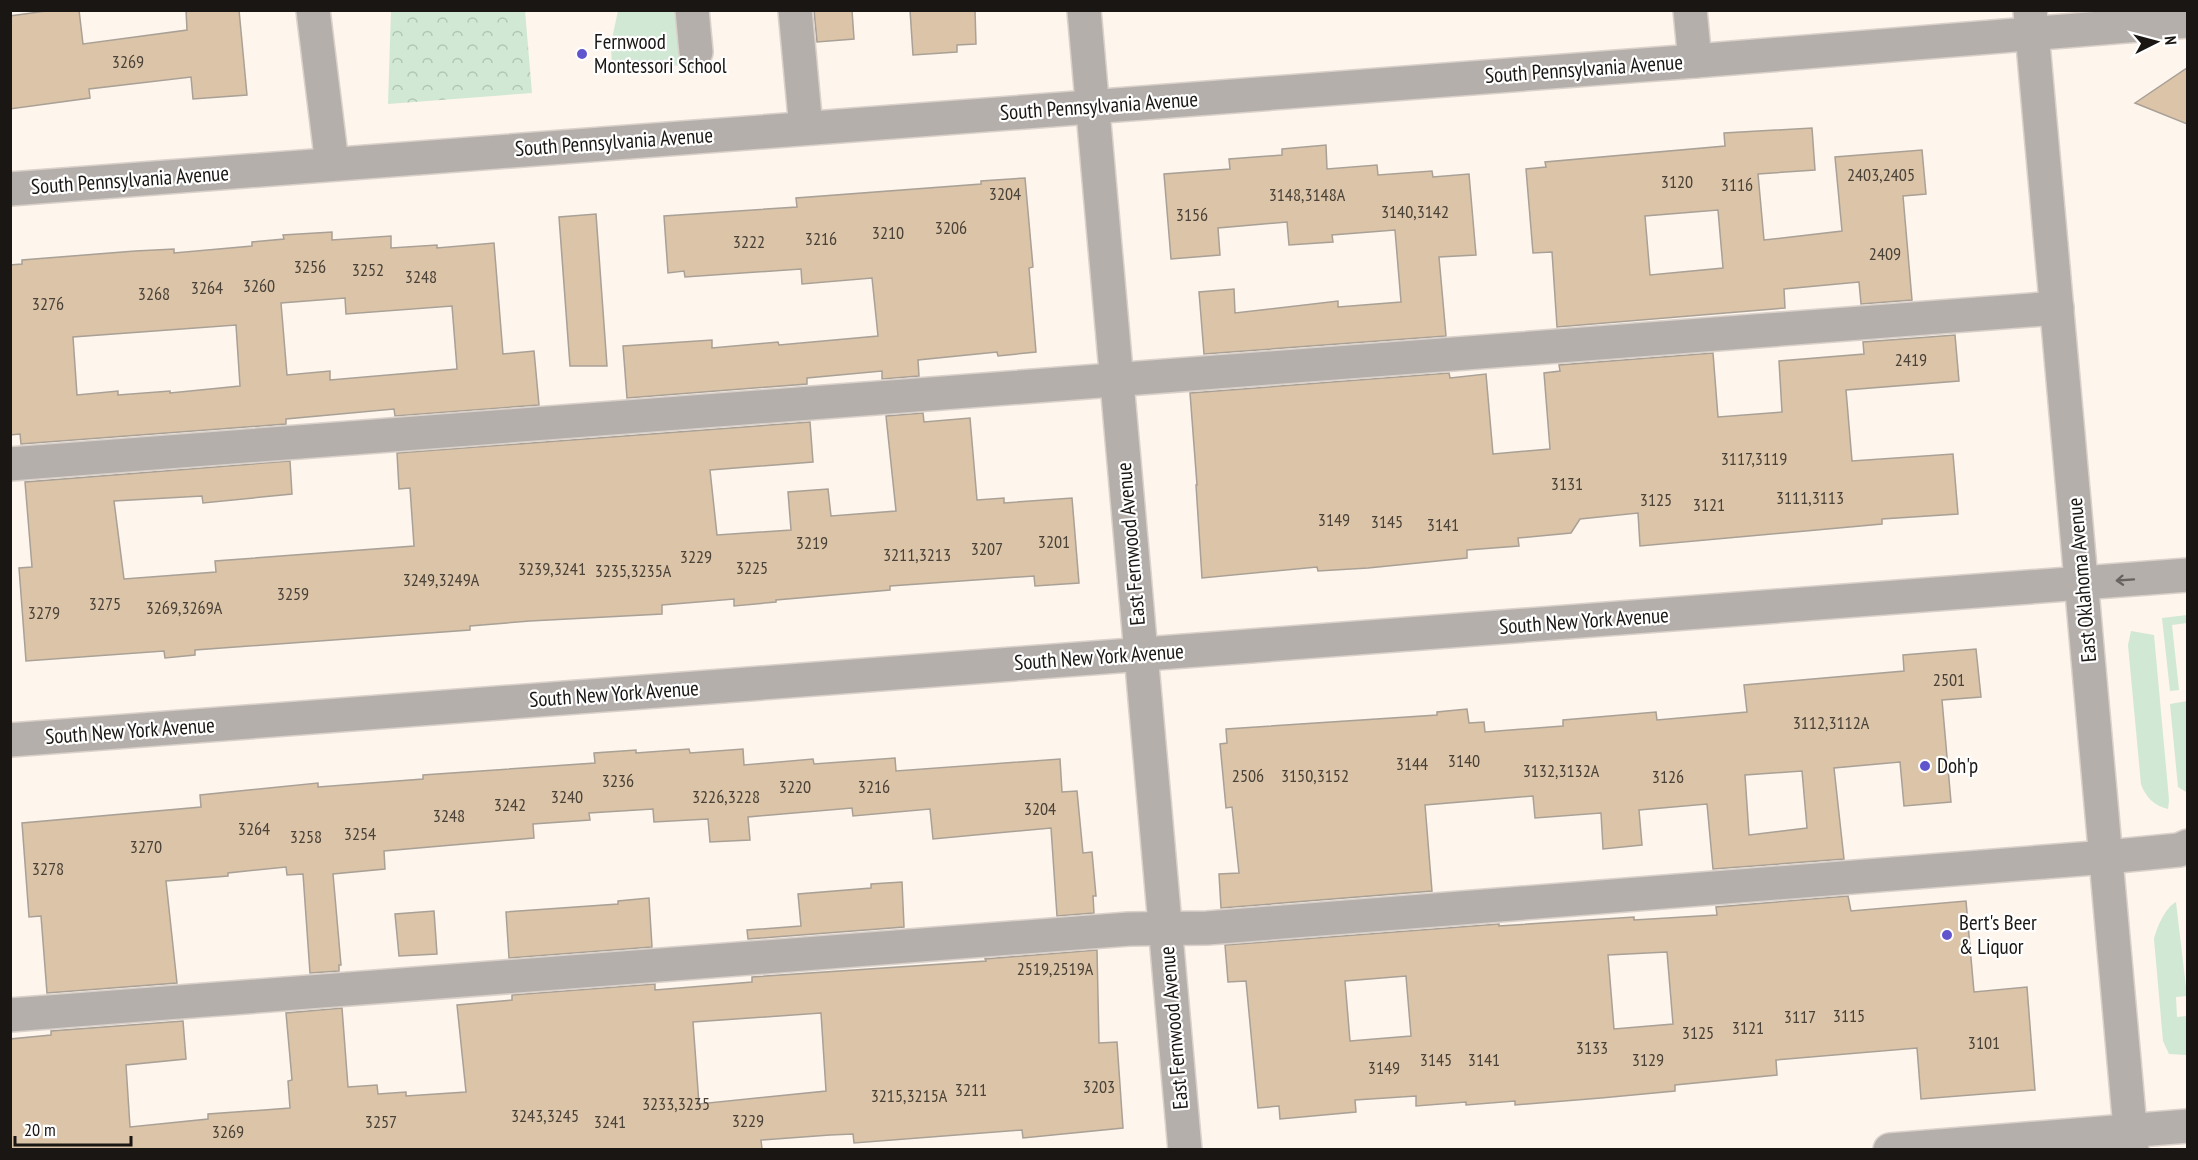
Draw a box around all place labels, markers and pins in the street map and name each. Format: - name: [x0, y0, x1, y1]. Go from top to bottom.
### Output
- place label: Fernwood Montessori School: [594, 28, 727, 79]
- marker: Fernwood Montessori School: [575, 47, 589, 61]
- place label: Doh'p: [1937, 752, 1978, 779]
- marker: Doh'p: [1918, 759, 1932, 773]
- place label: Bert's Beer & Liquor: [1959, 909, 2037, 960]
- marker: Bert's Beer & Liquor: [1940, 928, 1954, 942]

